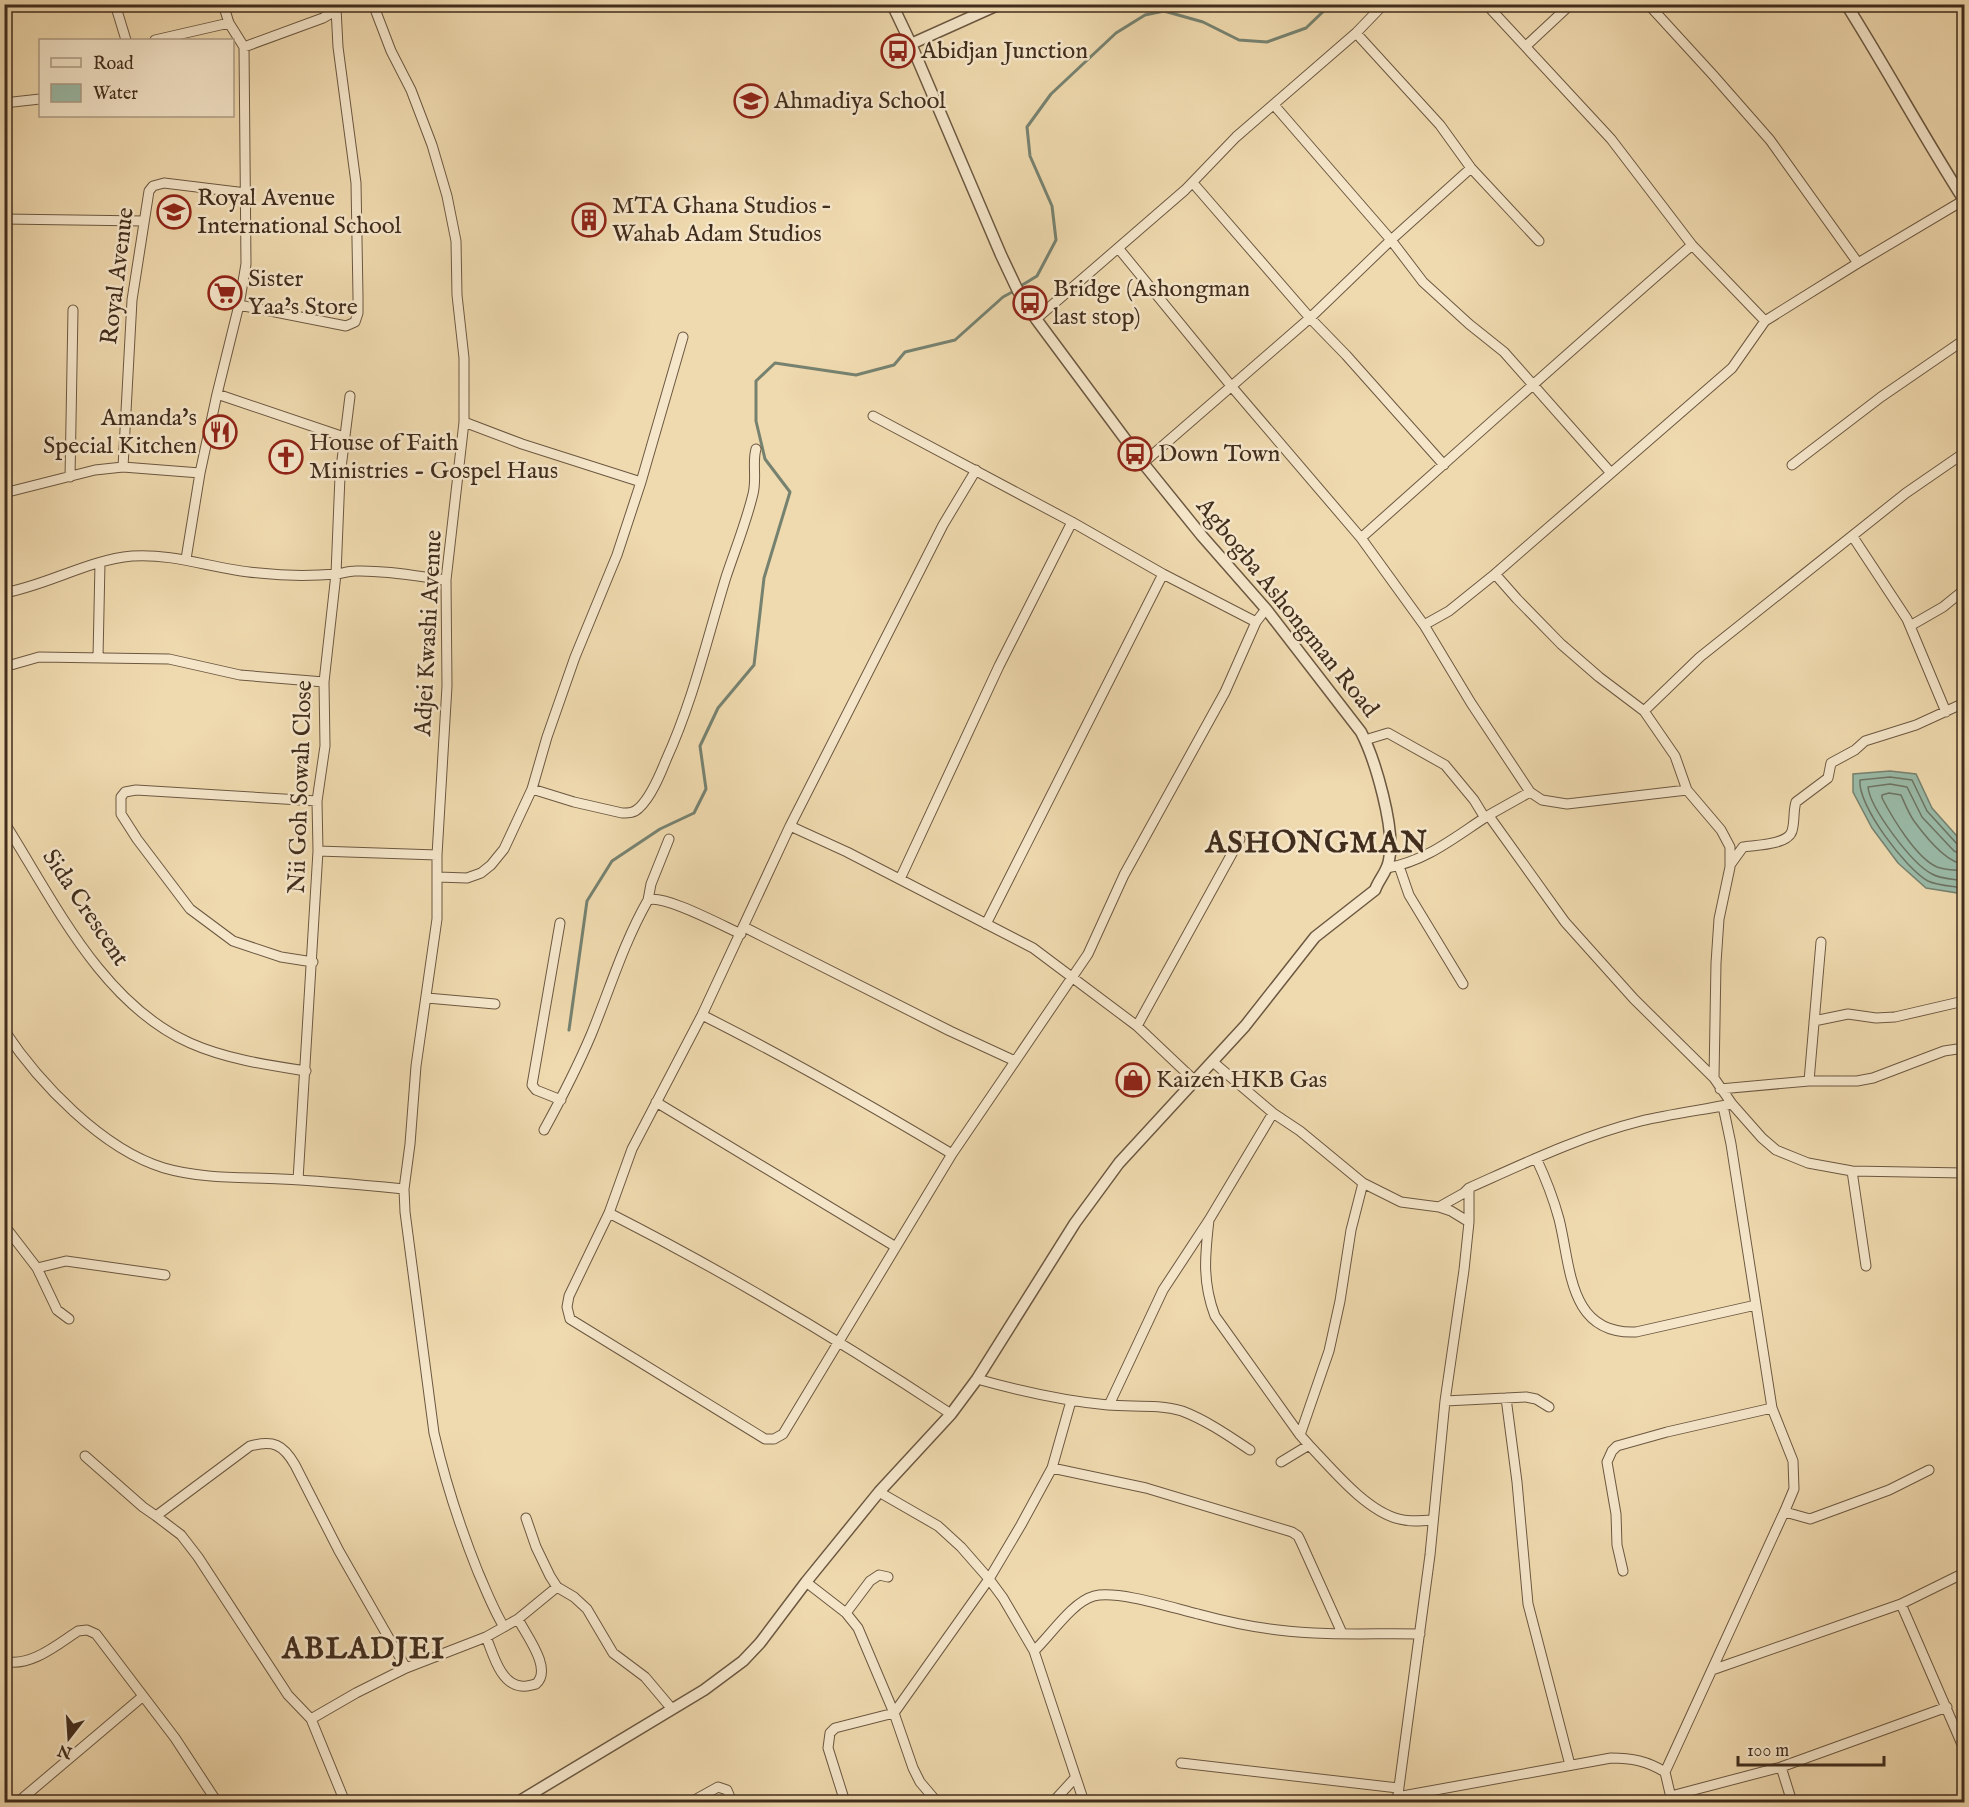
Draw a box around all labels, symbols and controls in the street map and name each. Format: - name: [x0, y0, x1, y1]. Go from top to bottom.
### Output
- bus stop icon: Abidjan Junction: [880, 33, 916, 69]
- place label: Abidjan Junction: [920, 36, 1088, 67]
- legend: [39, 39, 234, 117]
- text: Road: [93, 53, 134, 76]
- text: Water: [93, 83, 138, 106]
- school or university icon: Ahmadiya School: [733, 83, 769, 119]
- place label: Ahmadiya School: [773, 86, 946, 117]
- place label: Royal Avenue International School: [197, 183, 402, 242]
- place label: MTA Ghana Studios – Wahab Adam Studios: [612, 191, 830, 250]
- school or university icon: Royal Avenue International School: [156, 194, 192, 230]
- building icon: MTA Ghana Studios – Wahab Adam Studios: [571, 202, 607, 238]
- street label: Royal Avenue: [94, 206, 142, 346]
- place label: Sister Yaa's Store: [248, 264, 358, 323]
- place label: Bridge (Ashongman last stop): [1053, 274, 1250, 333]
- supermarket icon: Sister Yaa's Store: [207, 275, 243, 311]
- bus stop icon: Bridge (Ashongman last stop): [1012, 285, 1048, 321]
- place label: Amanda's Special Kitchen: [43, 403, 197, 462]
- restaurant icon: Amanda's Special Kitchen: [202, 414, 238, 450]
- place label: House of Faith Ministries - Gospel Haus: [309, 428, 558, 487]
- bus stop icon: Down Town: [1117, 436, 1153, 472]
- church icon: House of Faith Ministries - Gospel Haus: [268, 439, 304, 475]
- place label: Down Town: [1158, 439, 1281, 470]
- street label: Agbogba Ashongman Road: [1188, 491, 1385, 724]
- street label: Adjei Kwashi Avenue: [408, 529, 450, 738]
- street label: Nii Goh Sowah Close: [282, 680, 320, 894]
- district label: ASHONGMAN: [1205, 825, 1428, 863]
- street label: Sida Crescent: [35, 844, 135, 972]
- shop icon: Kaizen HKB Gas: [1115, 1062, 1151, 1098]
- place label: Kaizen HKB Gas: [1156, 1065, 1327, 1096]
- district label: ABLADJEI: [281, 1631, 446, 1669]
- north arrow: [39, 1708, 99, 1768]
- scale bar: [1738, 1729, 1884, 1767]
- text: N: [56, 1739, 76, 1762]
- text: 100 m: [1747, 1740, 1789, 1763]

